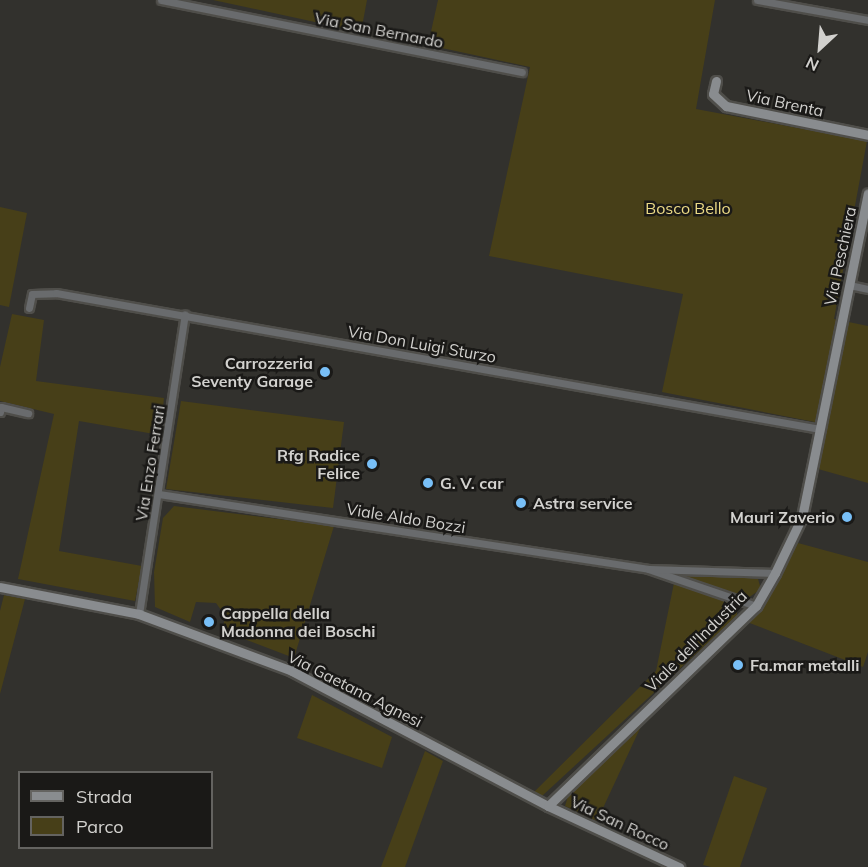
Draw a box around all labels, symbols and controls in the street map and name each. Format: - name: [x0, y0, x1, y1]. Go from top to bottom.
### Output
- street label: Via San Bernardo: [313, 8, 445, 52]
- north arrow: [790, 18, 850, 78]
- text: N: [802, 53, 822, 76]
- street label: Via Brenta: [745, 85, 825, 121]
- park label: Bosco Bello: [645, 198, 731, 218]
- street label: Via Peschiera: [820, 205, 860, 307]
- street label: Via Don Luigi Sturzo: [346, 321, 498, 367]
- place label: Carrozzeria Seventy Garage: [191, 353, 313, 391]
- marker: Carrozzeria Seventy Garage: [318, 365, 332, 379]
- street label: Via Enzo Ferrari: [131, 404, 169, 522]
- place label: Rfg Radice Felice: [277, 445, 360, 483]
- marker: Rfg Radice Felice: [365, 457, 379, 471]
- place label: G. V. car: [440, 473, 503, 493]
- marker: G. V. car: [421, 476, 435, 490]
- place label: Astra service: [533, 493, 632, 513]
- marker: Astra service: [514, 496, 528, 510]
- street label: Viale Aldo Bozzi: [345, 499, 467, 537]
- place label: Mauri Zaverio: [730, 507, 835, 527]
- marker: Mauri Zaverio: [840, 510, 854, 524]
- street label: Viale dell'Industria: [641, 586, 751, 696]
- place label: Cappella della Madonna dei Boschi: [221, 603, 375, 641]
- marker: Cappella della Madonna dei Boschi: [202, 615, 216, 629]
- street label: Via Gaetana Agnesi: [285, 647, 425, 731]
- place label: Fa.mar metalli: [750, 655, 859, 675]
- marker: Fa.mar metalli: [731, 658, 745, 672]
- legend: [18, 771, 213, 849]
- text: Strada: [76, 785, 132, 808]
- street label: Via San Rocco: [568, 792, 672, 854]
- text: Parco: [76, 815, 124, 838]

